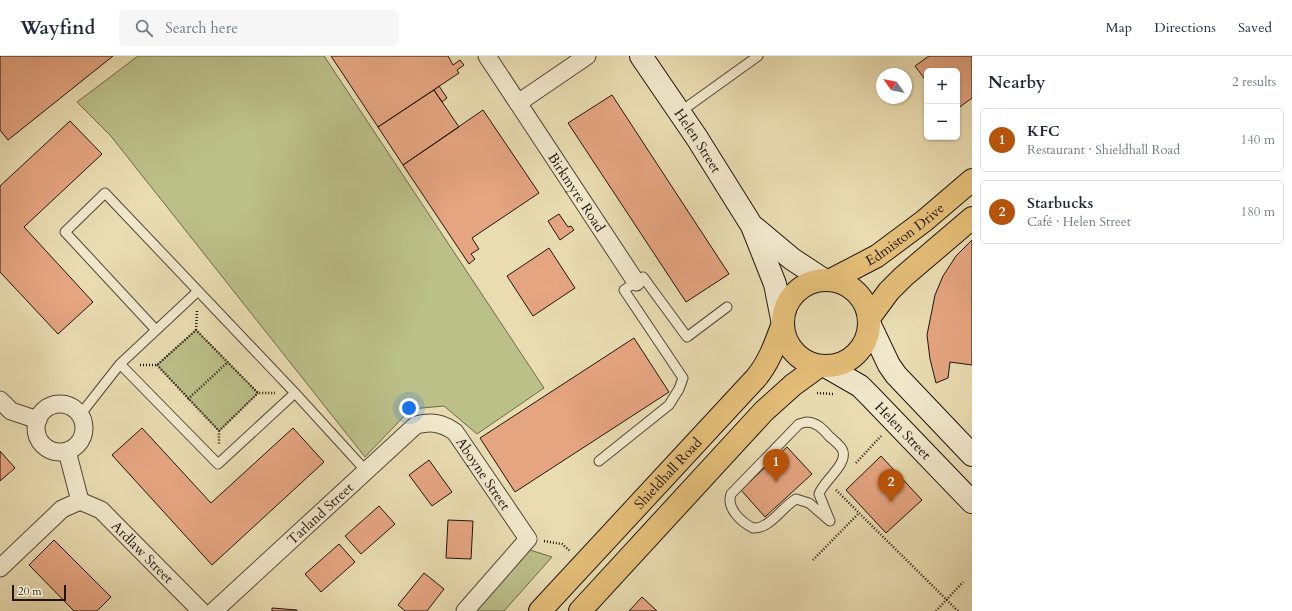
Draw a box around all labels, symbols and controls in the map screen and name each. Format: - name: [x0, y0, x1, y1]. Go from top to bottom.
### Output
- search box: [119, 10, 399, 46]
- text: Wayfind: [20, 15, 95, 41]
- icon: search: [133, 17, 155, 39]
- text: Search here: [165, 18, 238, 38]
- text: Map: [1106, 18, 1132, 37]
- text: Directions: [1154, 18, 1216, 37]
- text: Saved: [1238, 18, 1272, 37]
- north arrow: [876, 68, 912, 104]
- map controls: [924, 68, 960, 140]
- button: +: [924, 68, 960, 104]
- text: Nearby: [988, 71, 1045, 94]
- text: 2 results: [1232, 73, 1276, 91]
- button: −: [924, 104, 960, 140]
- street label: Helen Street: [670, 105, 726, 177]
- text: KFC: [1027, 121, 1060, 141]
- text: 1: [999, 131, 1005, 149]
- text: 140 m: [1241, 131, 1275, 149]
- text: Restaurant · Shieldhall Road: [1027, 141, 1180, 159]
- street label: Birkmyre Road: [544, 149, 610, 236]
- text: Starbucks: [1027, 193, 1093, 213]
- street label: Edmiston Drive: [862, 198, 948, 270]
- text: 2: [999, 203, 1005, 221]
- text: 180 m: [1241, 203, 1275, 221]
- text: Café · Helen Street: [1027, 213, 1131, 231]
- street label: Helen Street: [871, 397, 936, 464]
- your location: [399, 398, 419, 418]
- street label: Aboyne Street: [452, 433, 515, 514]
- street label: Shieldhall Road: [630, 433, 706, 513]
- pin: 1: [763, 449, 789, 482]
- pin: 2: [878, 469, 904, 502]
- street label: Tarland Street: [283, 478, 358, 549]
- street label: Ardlaw Street: [107, 517, 178, 588]
- scale bar: [12, 583, 66, 602]
- text: 20 m: [18, 584, 42, 599]

